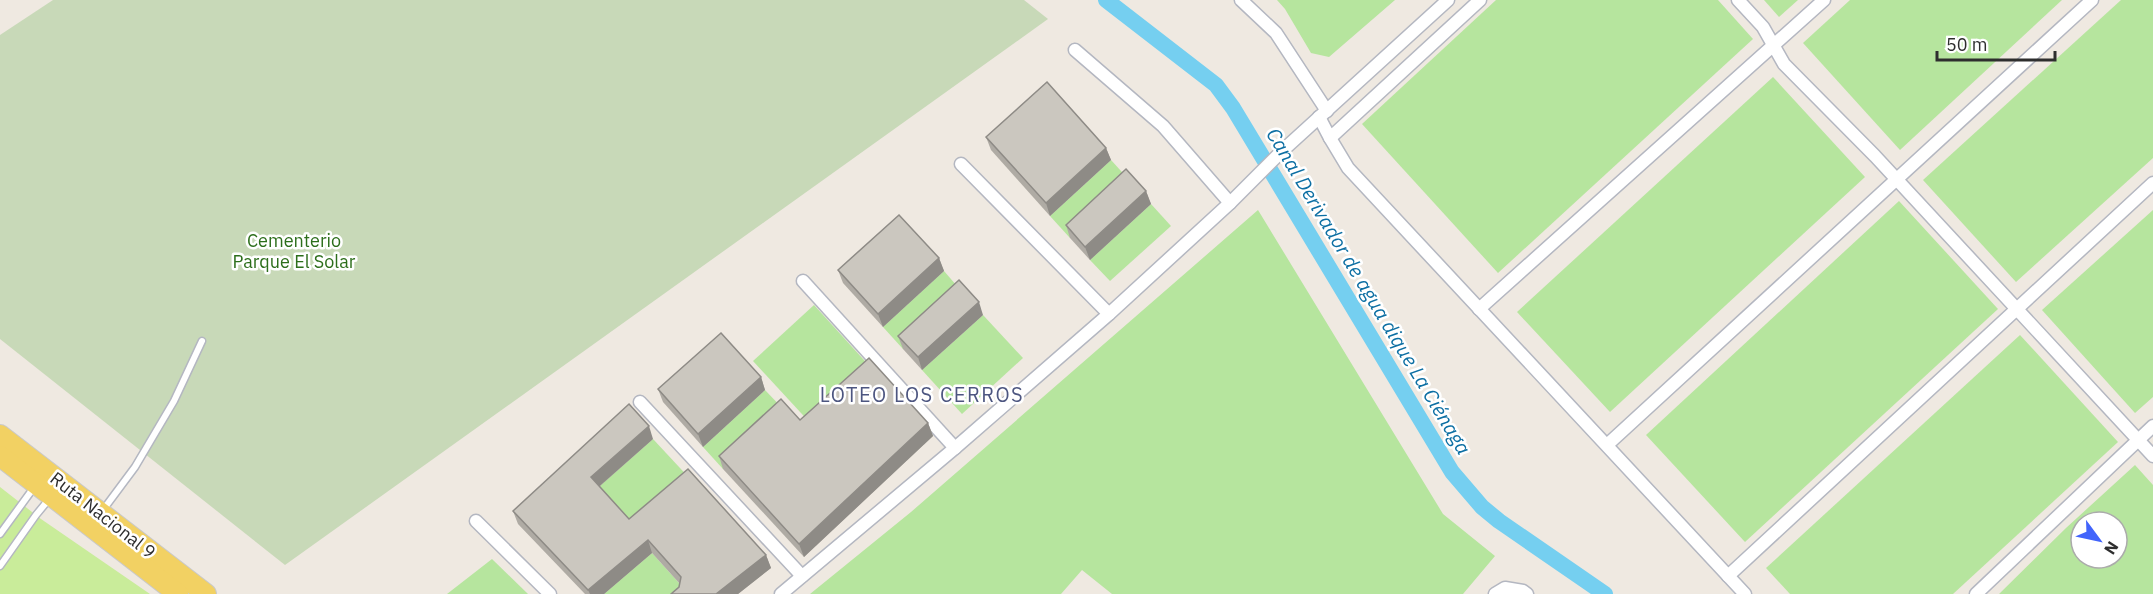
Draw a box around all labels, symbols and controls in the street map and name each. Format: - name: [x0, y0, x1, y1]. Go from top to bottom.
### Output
- scale bar: [1937, 24, 2056, 62]
- text: 50 m: [1946, 33, 1988, 56]
- water label: Canal Derivador de agua dique La Ciénaga: [1260, 123, 1478, 459]
- park label: Cementerio Parque El Solar: [233, 229, 356, 273]
- district label: LOTEO LOS CERROS: [820, 381, 1024, 408]
- street label: Ruta Nacional 9: [46, 467, 160, 563]
- north arrow: [2069, 510, 2129, 570]
- text: N: [2100, 538, 2123, 558]

